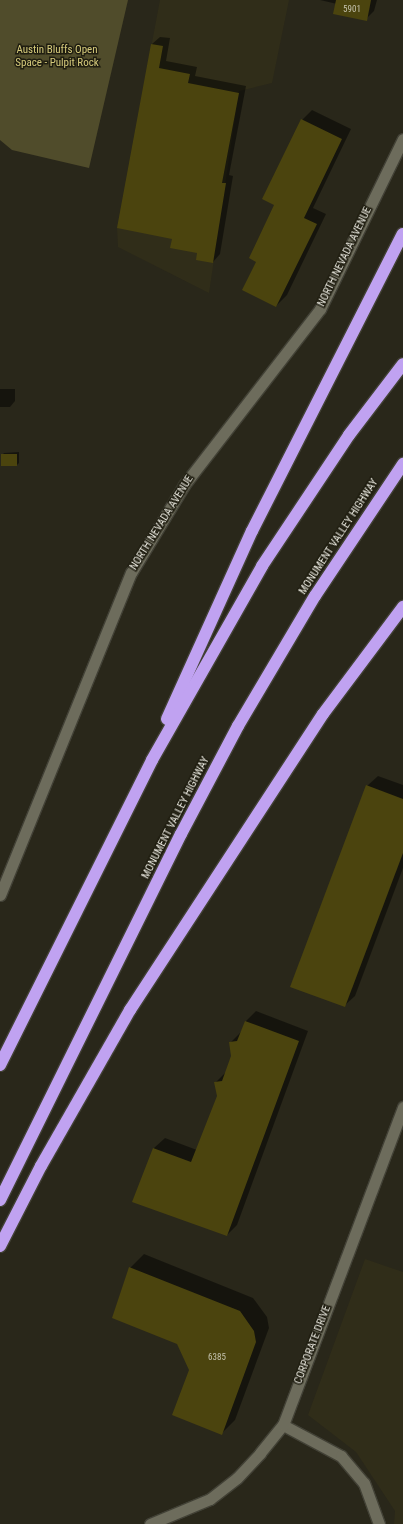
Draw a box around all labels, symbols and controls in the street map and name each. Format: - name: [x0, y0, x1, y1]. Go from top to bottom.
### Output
- house number: 5901: [343, 4, 361, 14]
- park label: Austin Bluffs Open Space - Pulpit Rock: [15, 44, 99, 70]
- street label: NORTH NEVADA AVENUE: [315, 205, 375, 309]
- street label: NORTH NEVADA AVENUE: [127, 473, 197, 573]
- street label: MONUMENT VALLEY HIGHWAY: [297, 477, 381, 597]
- street label: MONUMENT VALLEY HIGHWAY: [139, 755, 213, 881]
- street label: CORPORATE DRIVE: [292, 1304, 334, 1386]
- house number: 6385: [208, 1352, 226, 1362]

